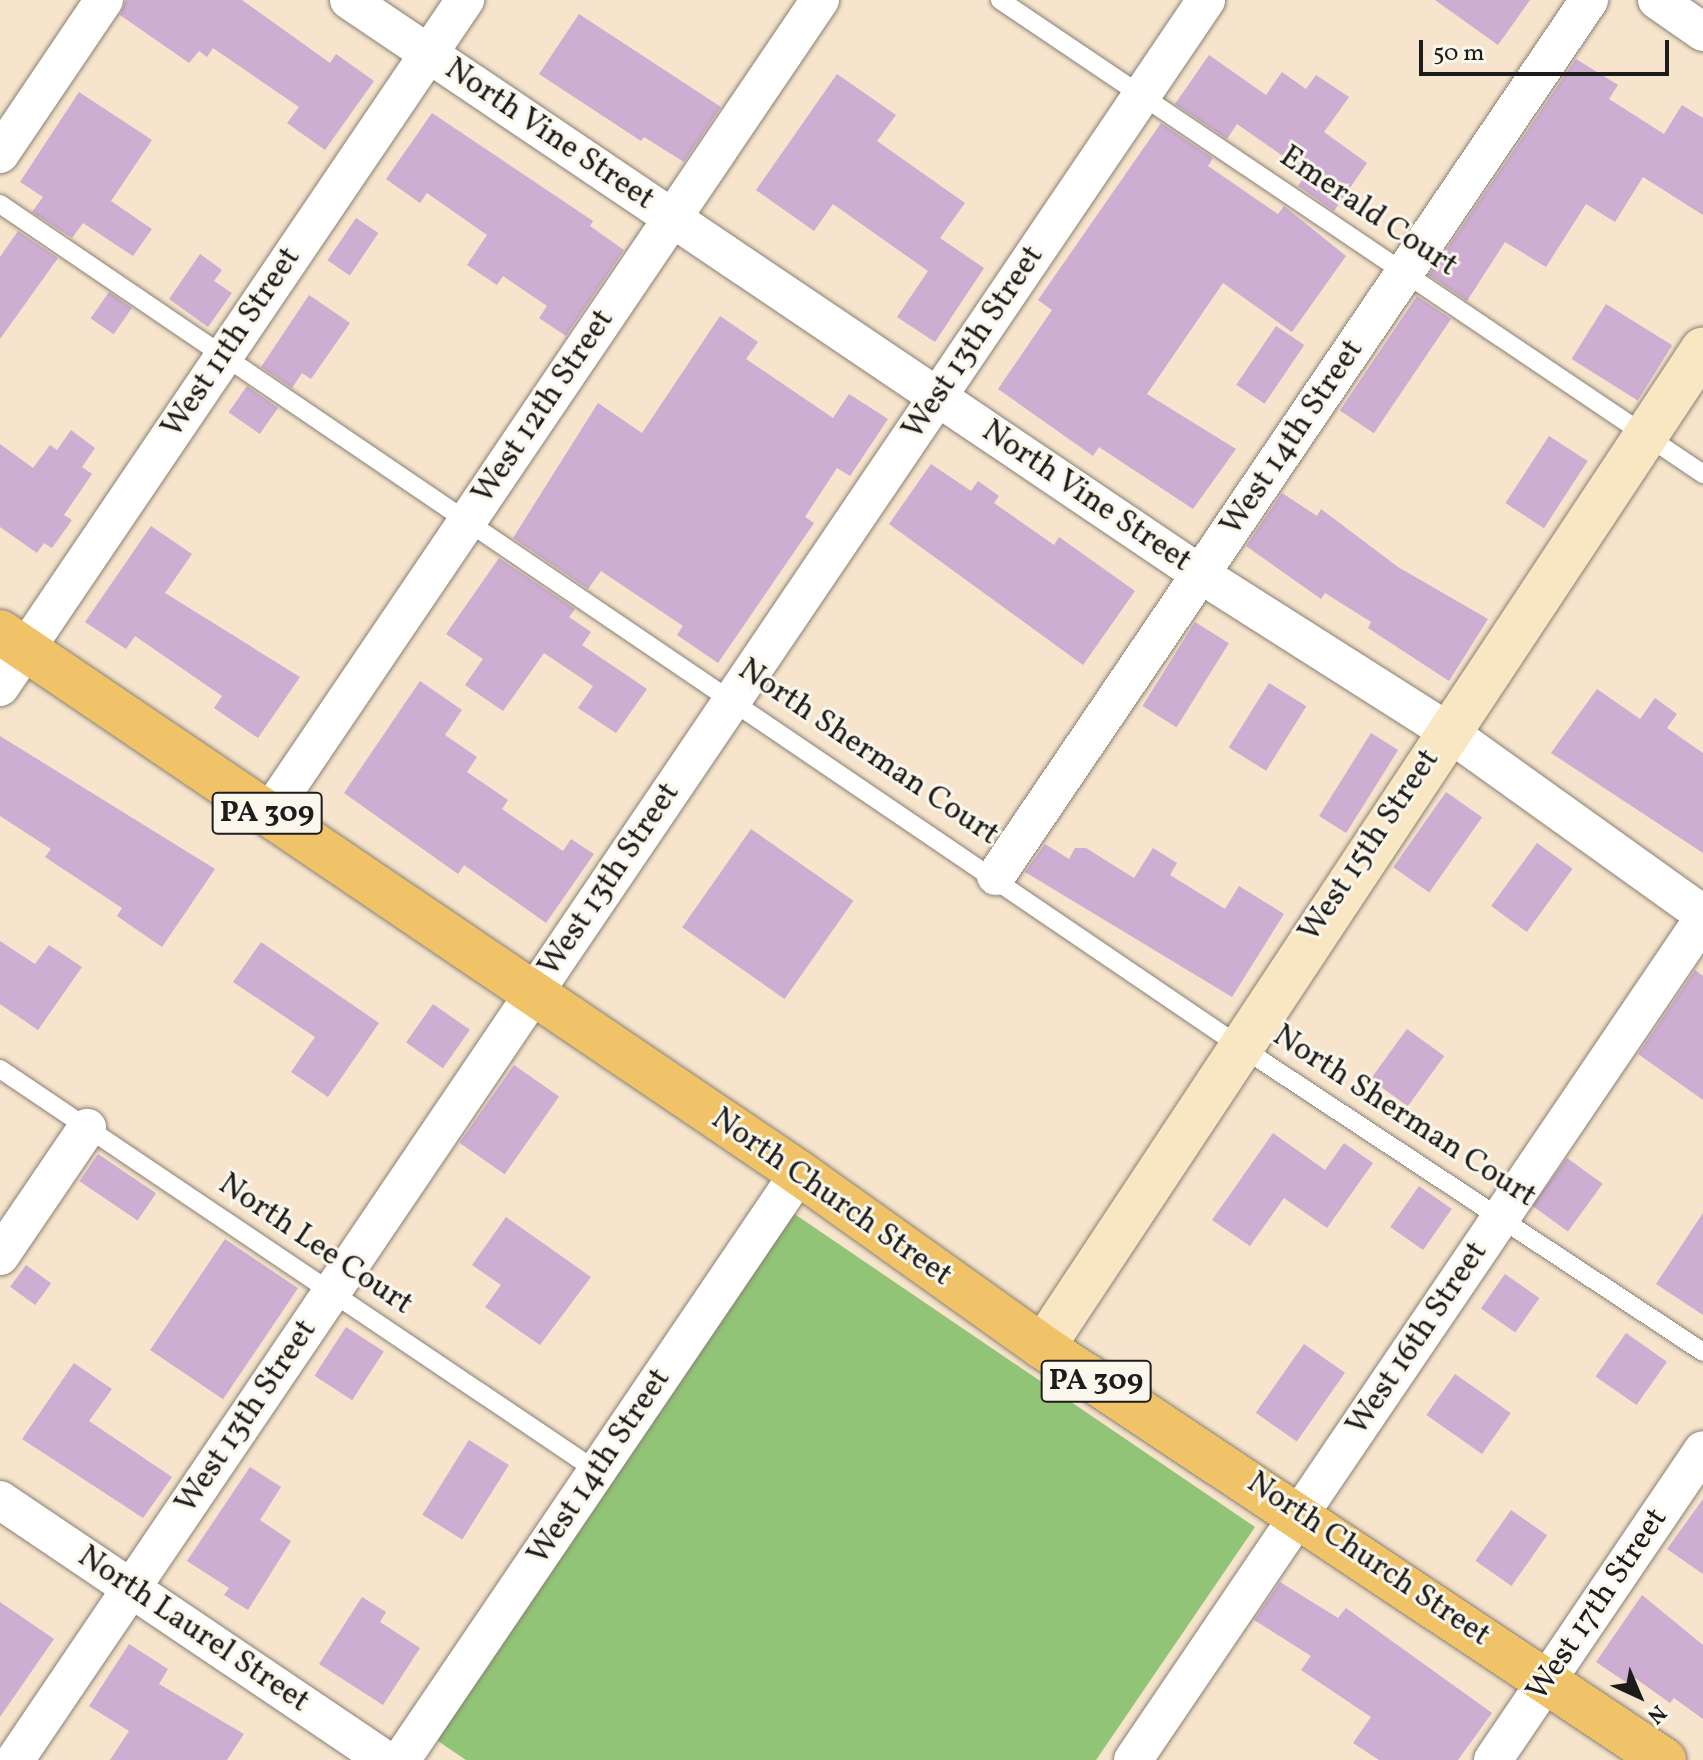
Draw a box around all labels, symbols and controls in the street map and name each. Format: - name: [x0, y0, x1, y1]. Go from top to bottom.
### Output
- scale bar: [1423, 24, 1673, 74]
- text: 50 m: [1433, 37, 1485, 71]
- street label: North Vine Street: [437, 50, 661, 220]
- street label: Emerald Court: [1272, 138, 1464, 286]
- street label: West 13th Street: [895, 239, 1053, 447]
- street label: West 11th Street: [154, 240, 310, 446]
- street label: West 12th Street: [465, 302, 623, 512]
- street label: West 14th Street: [1213, 333, 1373, 543]
- street label: North Vine Street: [974, 412, 1198, 582]
- street label: North Sherman Court: [730, 651, 1006, 855]
- street label: West 15th Street: [1291, 742, 1449, 950]
- street label: West 13th Street: [531, 776, 689, 984]
- road number: PA 309: [211, 787, 323, 839]
- street label: North Sherman Court: [1265, 1017, 1543, 1217]
- street label: North Church Street: [703, 1100, 959, 1296]
- street label: North Lee Court: [211, 1166, 419, 1324]
- street label: West 16th Street: [1339, 1235, 1497, 1443]
- street label: West 13th Street: [168, 1313, 326, 1521]
- road number: PA 309: [1040, 1355, 1152, 1407]
- street label: West 14th Street: [520, 1362, 680, 1572]
- street label: North Church Street: [1239, 1464, 1497, 1656]
- street label: West 17th Street: [1519, 1501, 1677, 1709]
- street label: North Laurel Street: [70, 1538, 316, 1722]
- north arrow: [1599, 1656, 1679, 1736]
- text: N: [1640, 1697, 1673, 1730]

